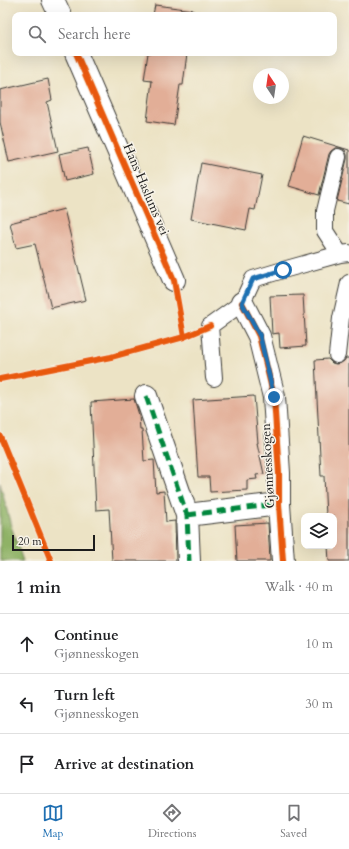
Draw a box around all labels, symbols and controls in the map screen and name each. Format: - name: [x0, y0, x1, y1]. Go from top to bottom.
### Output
- search box: [12, 12, 337, 56]
- icon: search: [26, 23, 48, 45]
- text: Search here: [58, 24, 131, 44]
- north arrow: [253, 68, 289, 104]
- street label: Hans Haslums vei: [119, 141, 174, 238]
- route start: [274, 261, 292, 279]
- route end: [265, 388, 283, 406]
- street label: Gjønnesskogen: [257, 422, 279, 509]
- map controls: [301, 513, 337, 549]
- button: layers: [301, 513, 337, 549]
- scale bar: [12, 533, 95, 552]
- text: 20 m: [18, 534, 42, 549]
- text: 1 min: [16, 576, 61, 599]
- text: Walk · 40 m: [265, 578, 333, 596]
- text: Continue: [54, 625, 119, 645]
- icon: ahead: [16, 633, 38, 655]
- text: 10 m: [305, 635, 333, 653]
- text: Gjønnesskogen: [54, 645, 139, 663]
- text: Turn left: [54, 685, 115, 705]
- icon: left: [16, 693, 38, 715]
- text: 30 m: [305, 695, 333, 713]
- text: Gjønnesskogen: [54, 705, 139, 723]
- icon: arrive: [16, 753, 38, 775]
- text: Arrive at destination: [54, 754, 194, 774]
- tab: Map: [42, 802, 64, 841]
- tab: Directions: [148, 802, 196, 841]
- tab: Saved: [280, 802, 307, 841]

